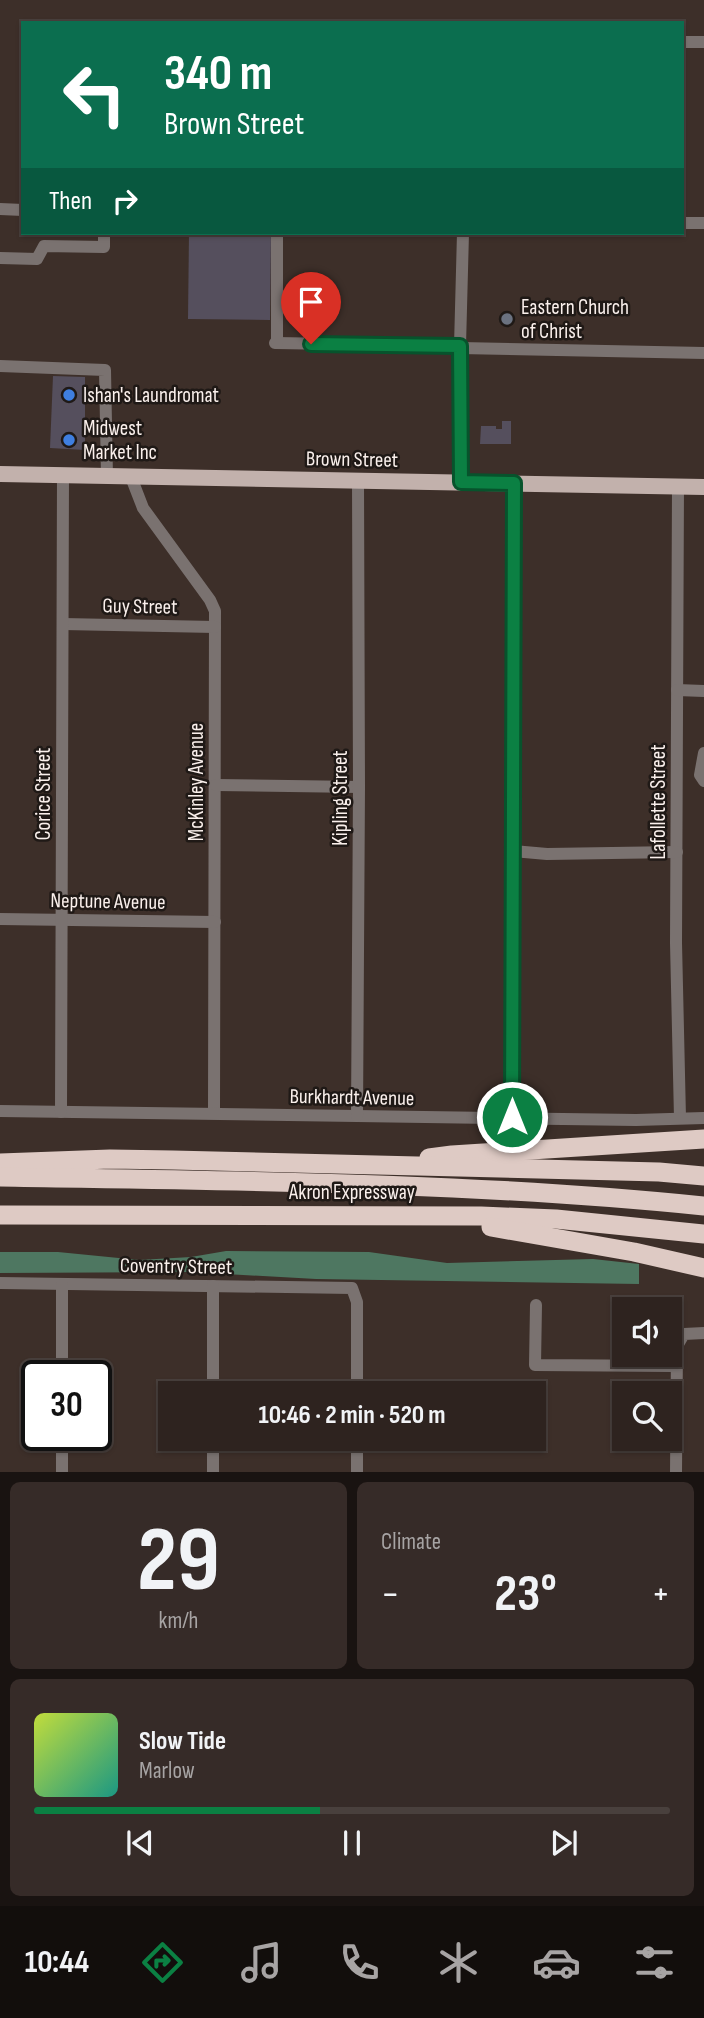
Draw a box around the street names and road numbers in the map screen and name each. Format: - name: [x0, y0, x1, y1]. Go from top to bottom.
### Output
- street label: Brown Street: [306, 446, 398, 473]
- street label: Guy Street: [102, 593, 178, 620]
- street label: McKinley Avenue: [184, 723, 209, 841]
- street label: Lafollette Street: [646, 744, 671, 860]
- street label: Corice Street: [31, 747, 56, 841]
- street label: Kipling Street: [328, 750, 353, 846]
- street label: Neptune Avenue: [50, 888, 166, 915]
- street label: Burkhardt Avenue: [289, 1084, 415, 1111]
- street label: Akron Expressway: [288, 1180, 415, 1205]
- street label: Coventry Street: [120, 1253, 232, 1280]

